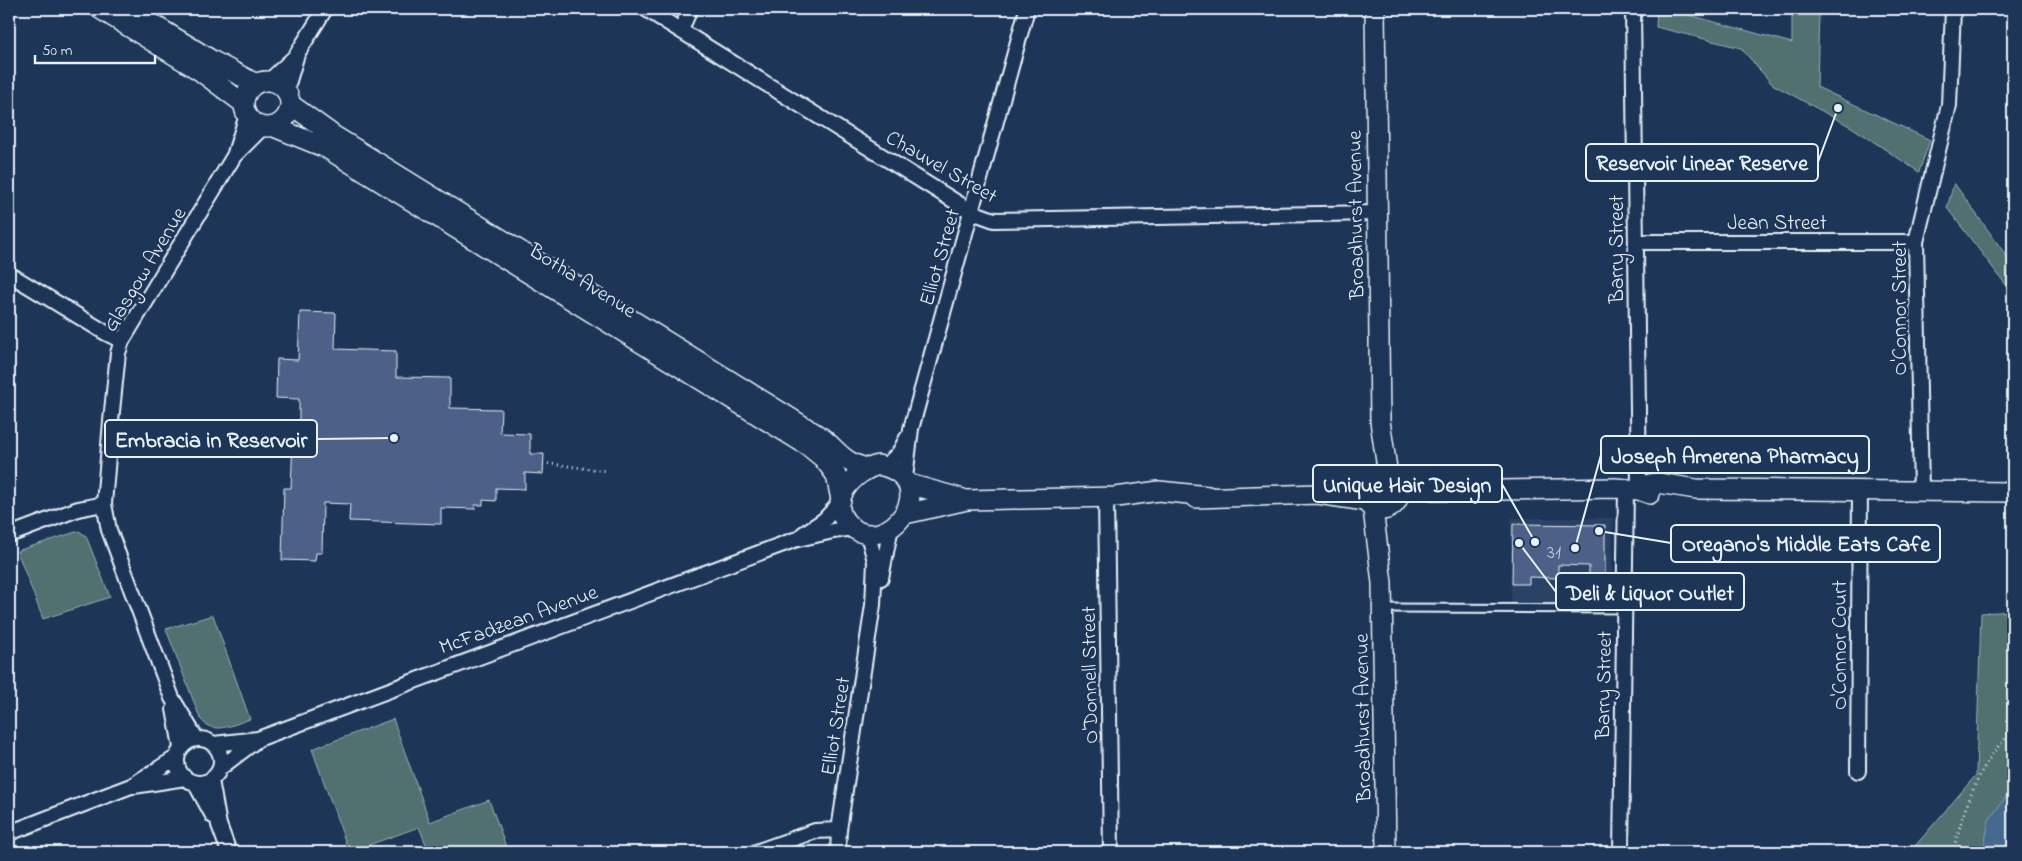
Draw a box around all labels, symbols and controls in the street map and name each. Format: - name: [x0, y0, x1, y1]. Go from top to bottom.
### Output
- scale bar: [35, 32, 155, 64]
- text: 50 m: [42, 40, 73, 62]
- street label: Chauvel Street: [880, 124, 1002, 212]
- street label: Broadhurst Avenue: [1341, 130, 1373, 301]
- callout: Reservoir Linear Reserve: [1586, 144, 1818, 181]
- text: Reservoir Linear Reserve: [1596, 149, 1809, 181]
- street label: Barry Street: [1603, 195, 1635, 304]
- street label: Glasgow Avenue: [97, 201, 197, 339]
- street label: Elliot Street: [913, 205, 969, 310]
- street label: Jean Street: [1727, 209, 1827, 239]
- street label: Botha Avenue: [522, 236, 642, 327]
- street label: O'Connor Street: [1886, 241, 1916, 375]
- callout: Embracia in Reservoir: [105, 420, 317, 457]
- text: Embracia in Reservoir: [115, 426, 309, 458]
- callout: Joseph Amerena Pharmacy: [1601, 436, 1869, 473]
- text: Joseph Amerena Pharmacy: [1611, 442, 1859, 475]
- callout: Unique Hair Design: [1313, 465, 1502, 502]
- text: Unique Hair Design: [1323, 471, 1491, 504]
- callout: Oregano's Middle Eats Cafe: [1671, 525, 1940, 562]
- text: Oregano's Middle Eats Cafe: [1682, 530, 1931, 563]
- house number: 31: [1547, 540, 1561, 567]
- callout: Deli & Liquor Outlet: [1556, 573, 1744, 610]
- street label: McFadzean Avenue: [435, 578, 603, 663]
- text: Deli & Liquor Outlet: [1565, 579, 1734, 611]
- street label: O'Connor Court: [1826, 580, 1856, 710]
- street label: O'Donnell Street: [1075, 606, 1107, 744]
- street label: Barry Street: [1589, 631, 1623, 740]
- street label: Broadhurst Avenue: [1348, 633, 1380, 804]
- street label: Elliot Street: [814, 675, 860, 778]

